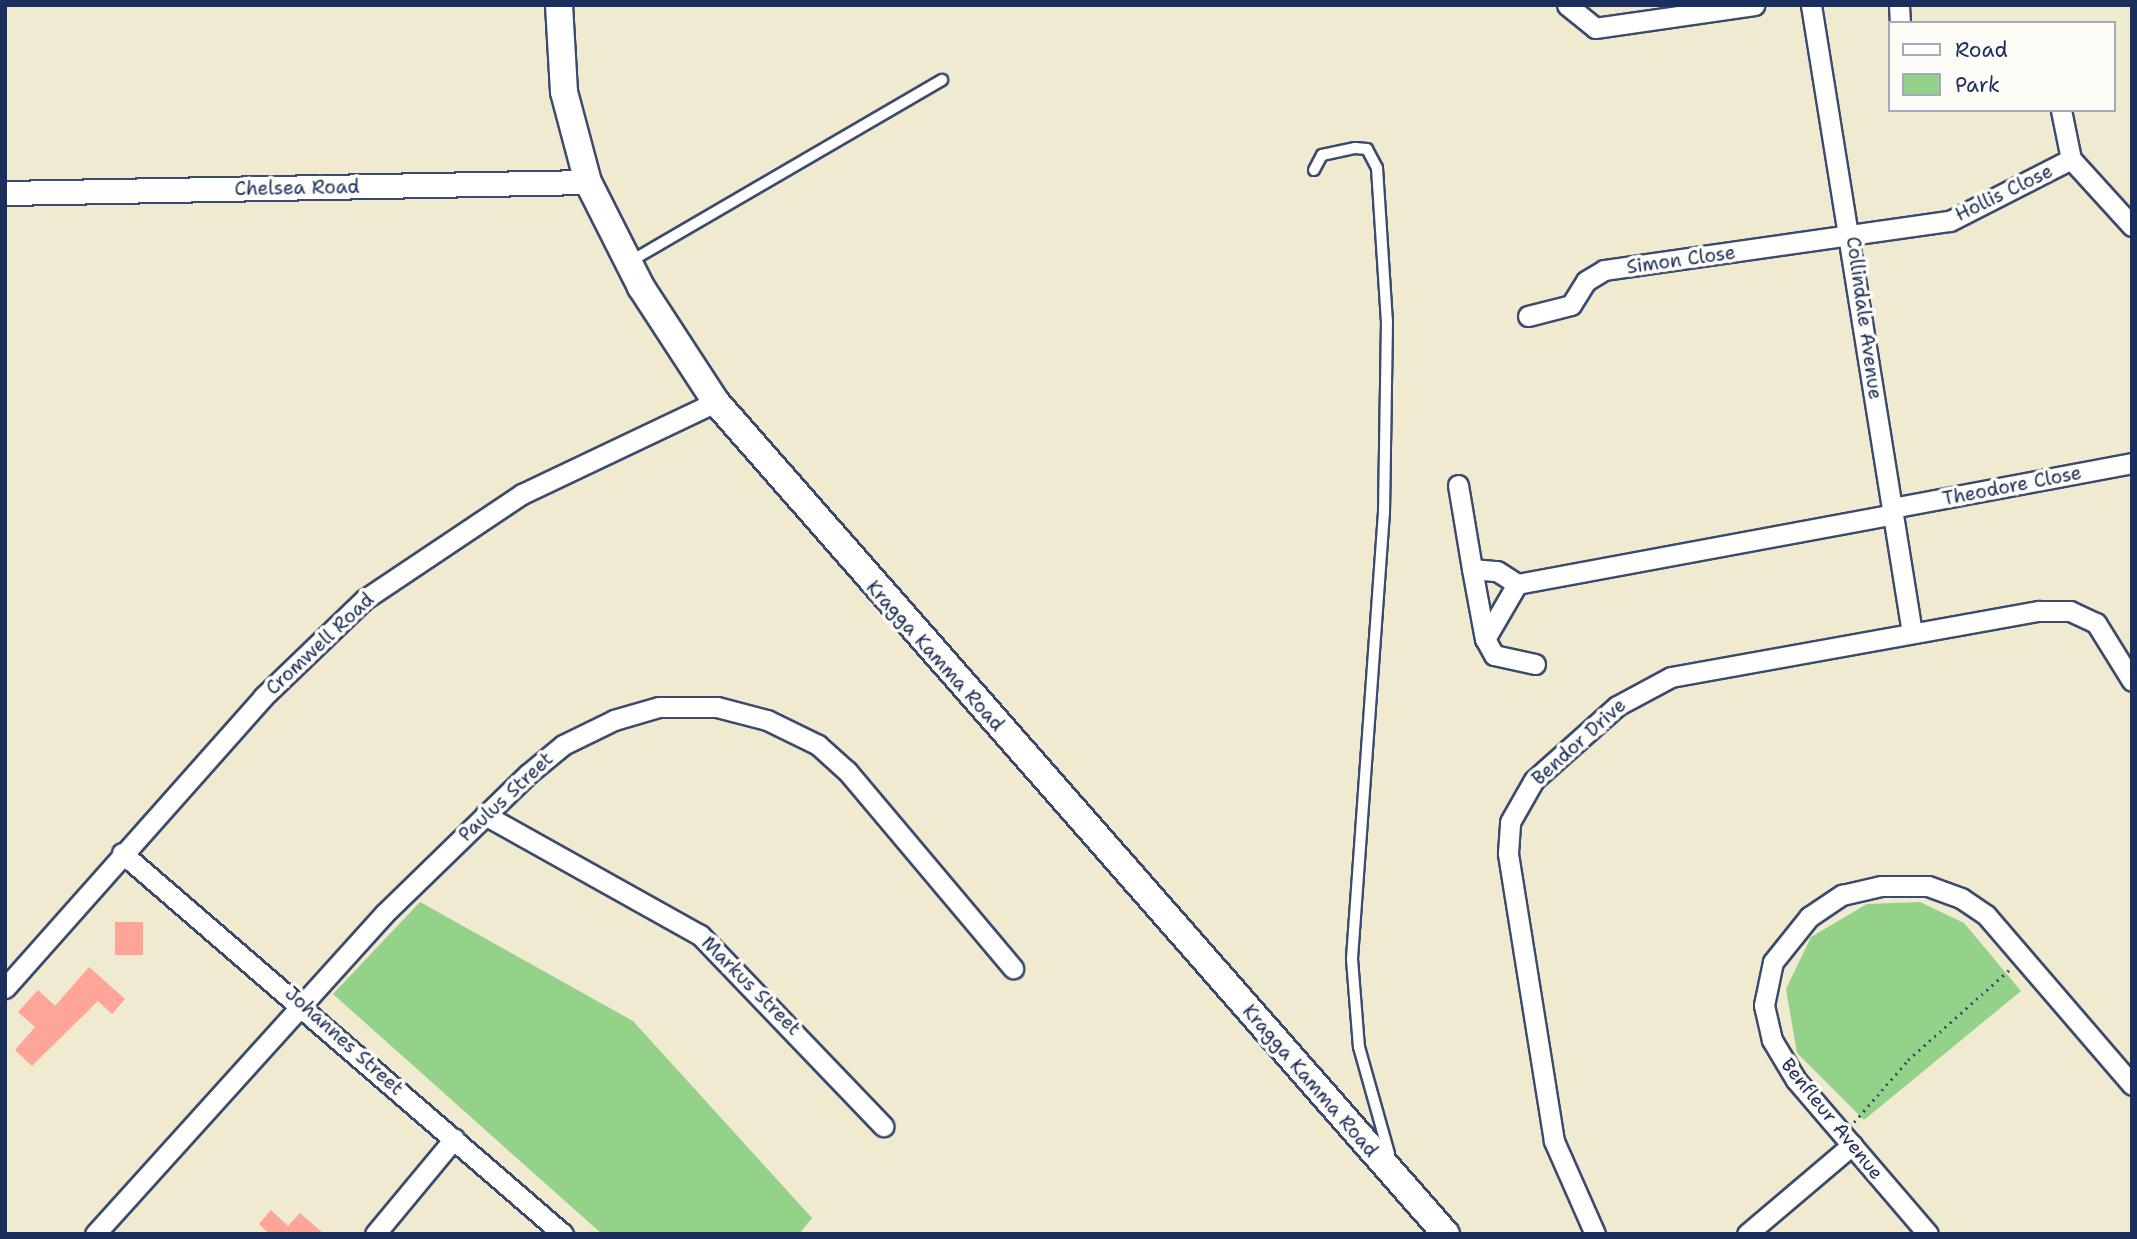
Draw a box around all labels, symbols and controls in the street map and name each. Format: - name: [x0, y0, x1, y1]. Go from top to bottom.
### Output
- legend: [1888, 21, 2116, 112]
- text: Road: [1955, 36, 2008, 64]
- text: Park: [1955, 71, 2000, 99]
- street label: Hollis Close: [1952, 160, 2056, 226]
- street label: Chelsea Road: [234, 176, 360, 200]
- street label: Collindale Avenue: [1841, 235, 1887, 401]
- street label: Simon Close: [1625, 241, 1737, 279]
- street label: Theodore Close: [1941, 461, 2083, 511]
- street label: Kragga Kamma Road: [861, 576, 1009, 736]
- street label: Cromwell Road: [261, 588, 379, 700]
- street label: Bendor Drive: [1527, 694, 1631, 790]
- street label: Paulus Street: [454, 748, 558, 846]
- street label: Markus Street: [697, 932, 805, 1040]
- street label: Johannes Street: [280, 982, 408, 1100]
- street label: Kragga Kamma Road: [1238, 1000, 1382, 1162]
- street label: Benfleur Avenue: [1776, 1054, 1888, 1184]

